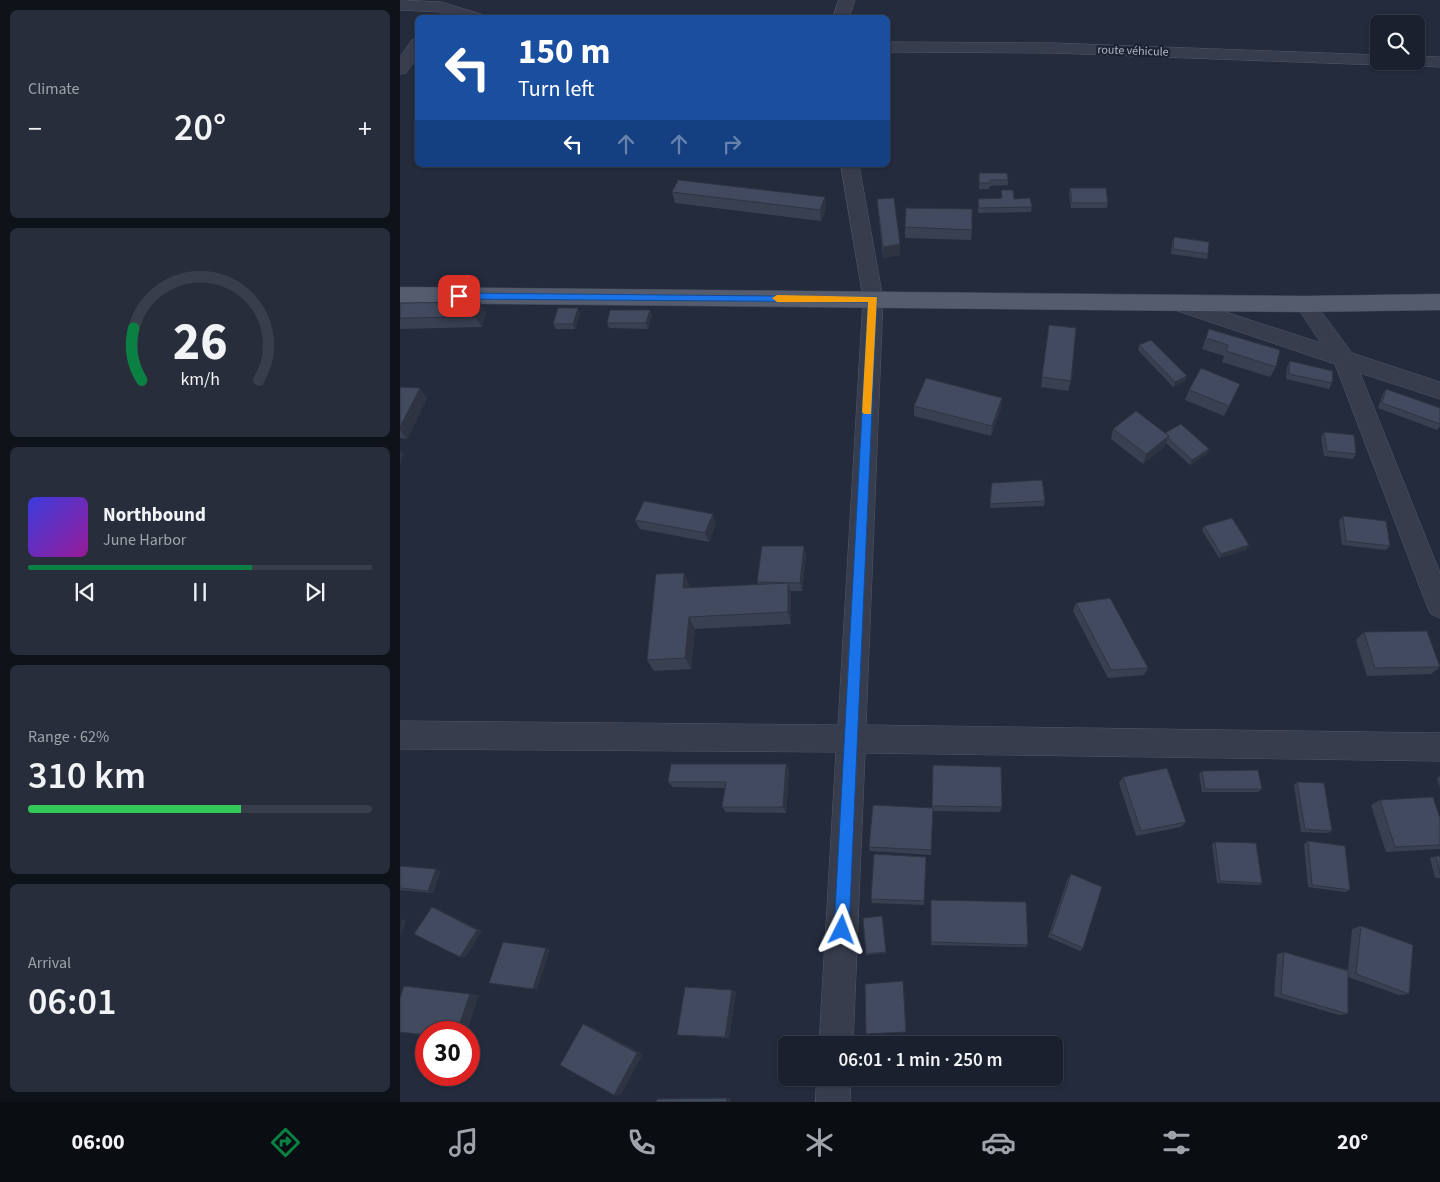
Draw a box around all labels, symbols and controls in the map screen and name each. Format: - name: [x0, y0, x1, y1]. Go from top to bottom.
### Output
- map controls: [1370, 15, 1425, 70]
- button: search: [1370, 15, 1425, 70]
- text: 150 m: [518, 27, 610, 77]
- icon: left: [435, 35, 500, 100]
- street label: route véhicule: [1097, 41, 1169, 61]
- text: Turn left: [518, 73, 594, 105]
- text: Climate: [28, 78, 79, 100]
- text: 20°: [174, 101, 226, 155]
- text: −: [28, 109, 42, 149]
- text: +: [358, 109, 372, 149]
- icon: left: [559, 130, 587, 158]
- icon: ahead: [612, 130, 640, 158]
- icon: ahead: [665, 130, 693, 158]
- icon: right: [718, 130, 746, 158]
- pin: [438, 275, 480, 317]
- icon: arrive: [445, 282, 473, 310]
- text: 26: [173, 306, 227, 380]
- text: km/h: [180, 367, 220, 392]
- text: Northbound: [103, 502, 206, 529]
- text: June Harbor: [103, 529, 186, 551]
- icon: previous: [71, 578, 99, 606]
- icon: pause: [186, 578, 214, 606]
- icon: next: [301, 578, 329, 606]
- text: Range · 62%: [28, 726, 109, 748]
- text: 310 km: [28, 749, 146, 803]
- position arrow: [815, 903, 867, 955]
- text: Arrival: [28, 952, 71, 974]
- text: 06:01: [28, 975, 116, 1029]
- speed limit sign: 30: [415, 1021, 480, 1086]
- text: 06:01 · 1 min · 250 m: [838, 1047, 1003, 1074]
- icon: directions: [268, 1125, 303, 1160]
- icon: music: [446, 1125, 481, 1160]
- icon: phone: [624, 1125, 659, 1160]
- icon: climate: [802, 1125, 837, 1160]
- icon: car: [981, 1125, 1016, 1160]
- icon: filters: [1159, 1125, 1194, 1160]
- text: 06:00: [72, 1126, 125, 1158]
- text: 20°: [1337, 1126, 1368, 1158]

